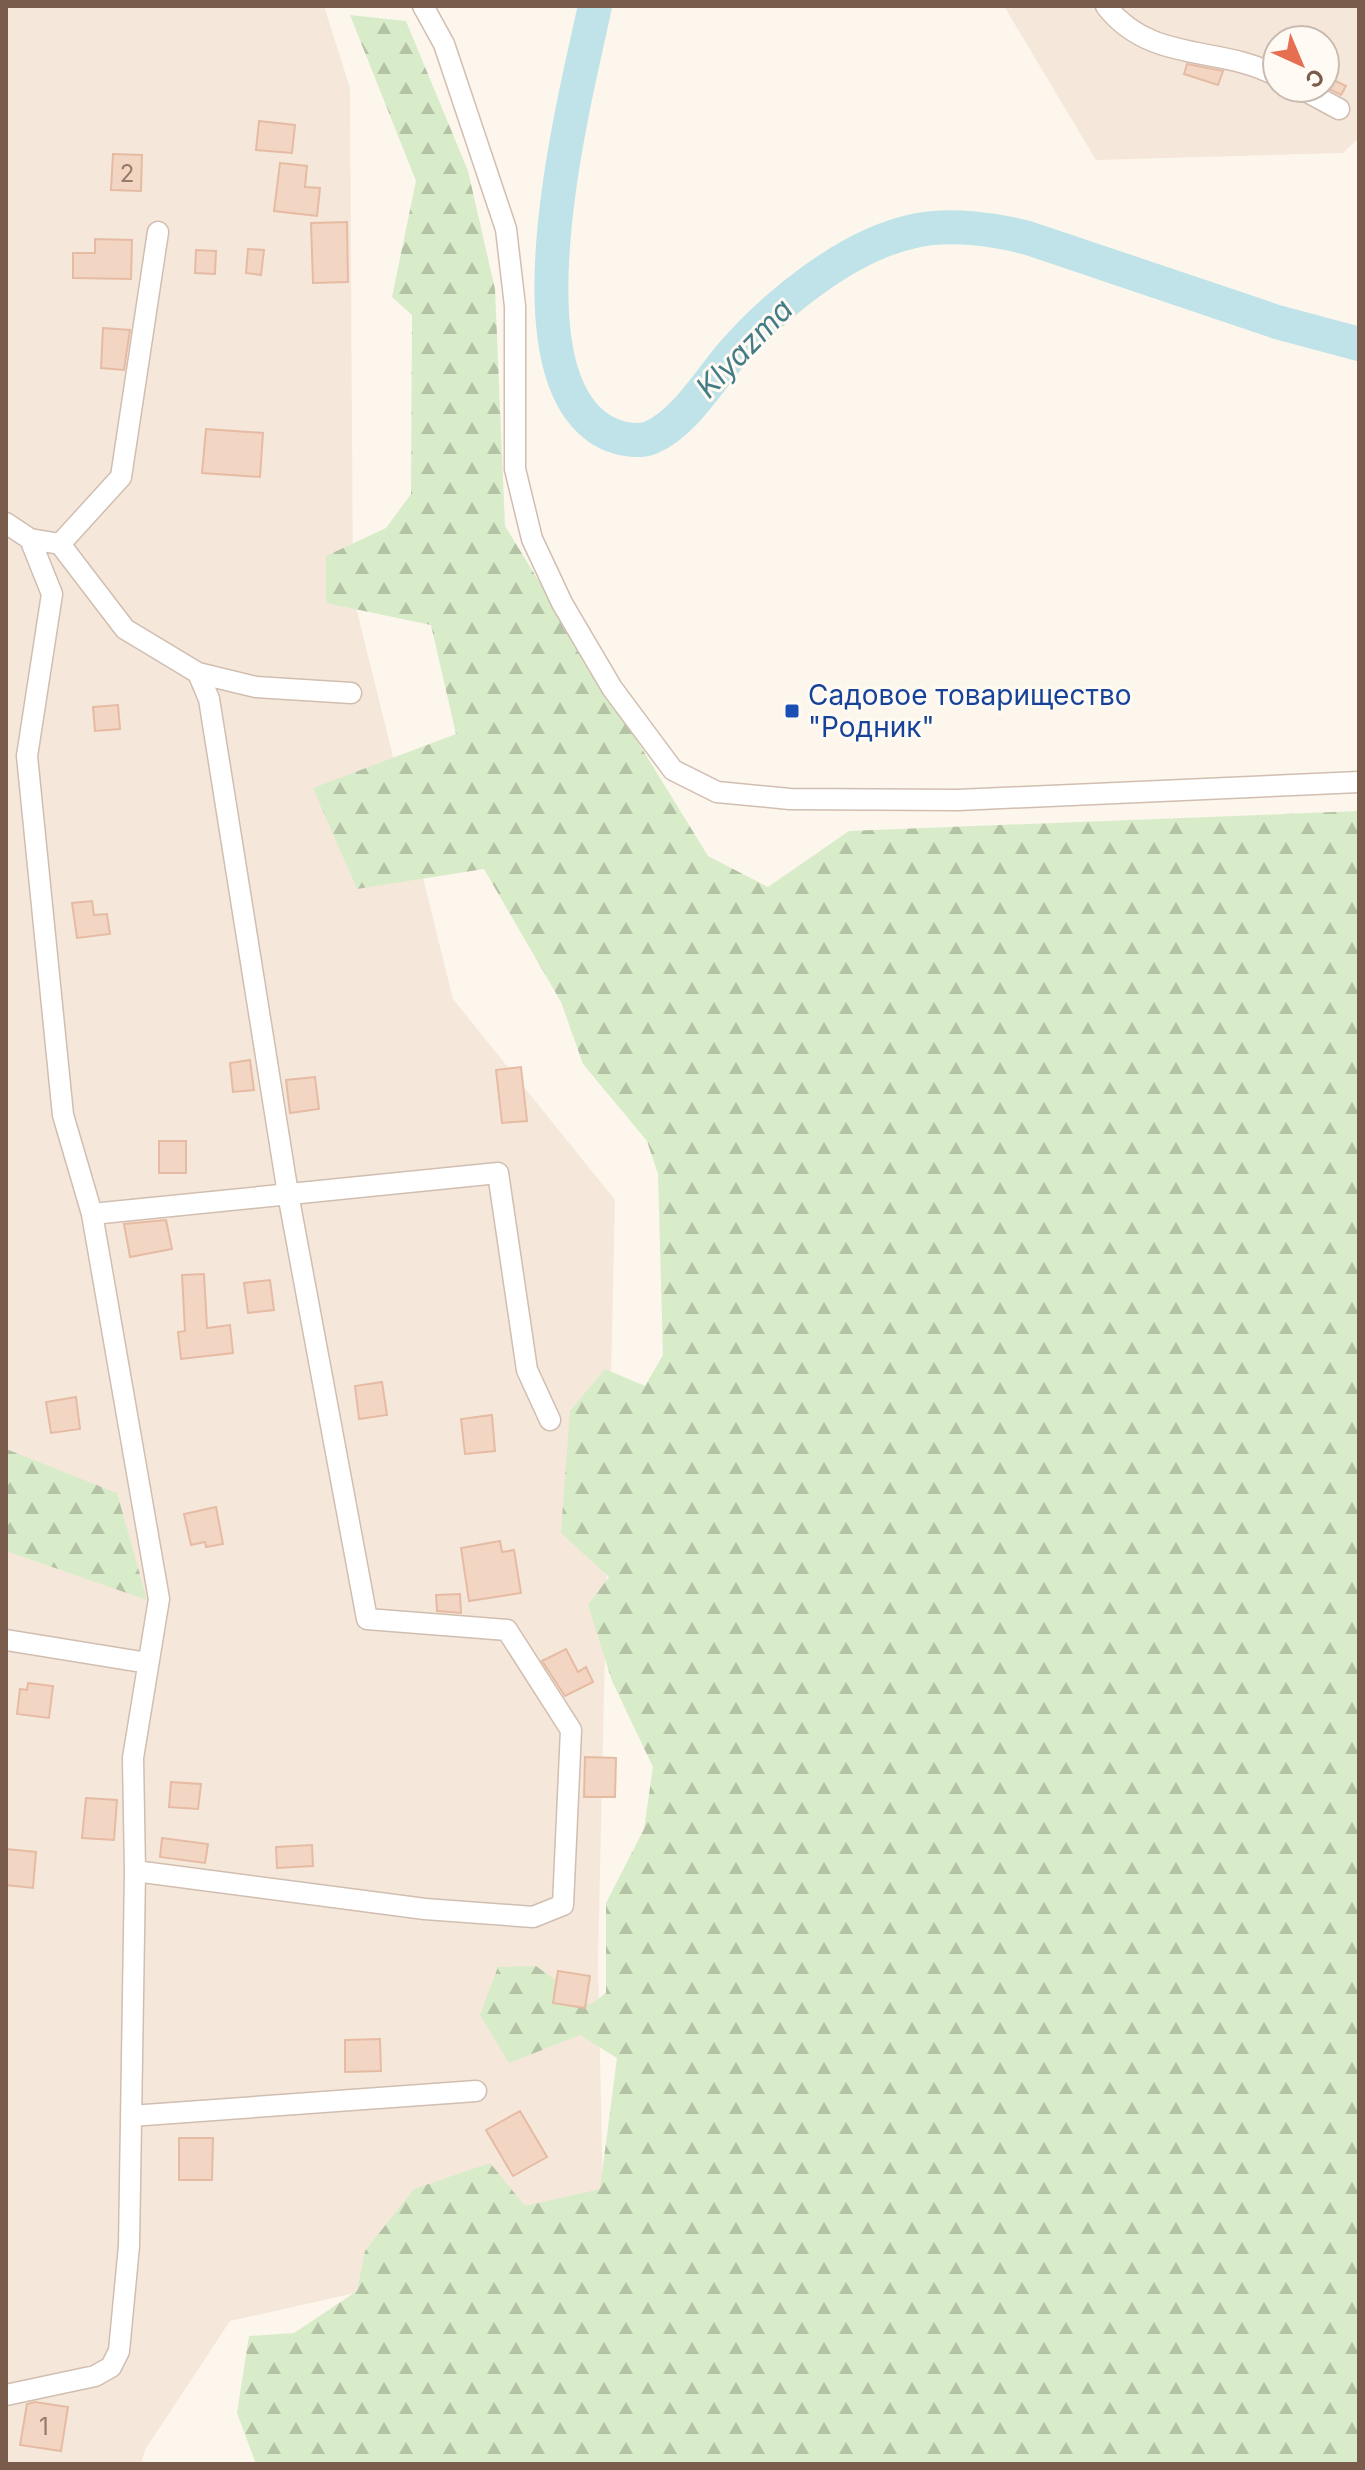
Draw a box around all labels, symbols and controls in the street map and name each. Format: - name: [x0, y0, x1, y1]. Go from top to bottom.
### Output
- north arrow: [1261, 24, 1341, 104]
- text: С: [1300, 63, 1330, 93]
- house number: 2: [120, 159, 134, 188]
- water label: Klyazma: [688, 291, 800, 405]
- place label: Садовое товарищество "Родник": [808, 678, 1132, 744]
- marker: Садовое товарищество "Родник": [783, 702, 801, 720]
- house number: 1: [39, 2412, 49, 2441]

